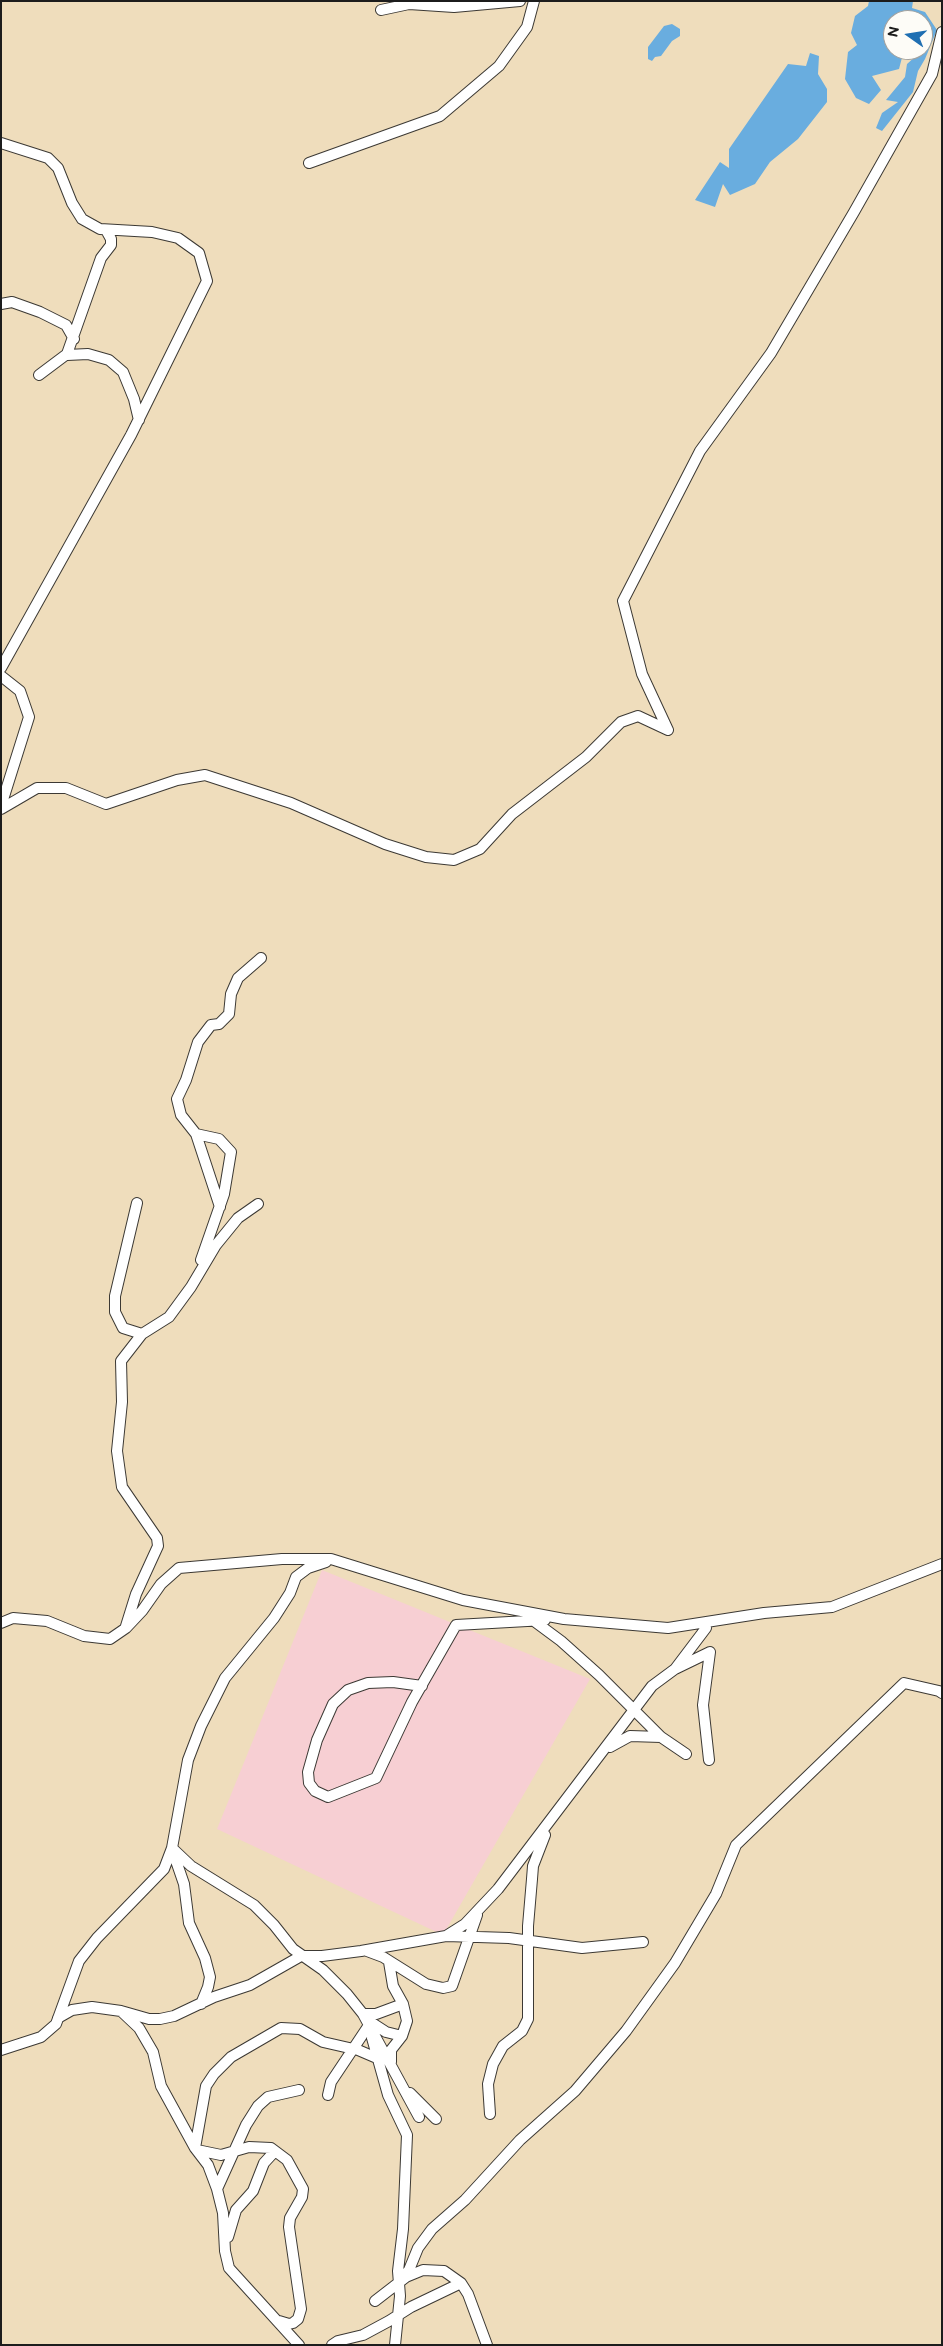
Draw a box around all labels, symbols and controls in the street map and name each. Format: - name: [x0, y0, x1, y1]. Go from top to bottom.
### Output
- north arrow: [883, 10, 933, 60]
- text: N: [884, 25, 903, 39]

